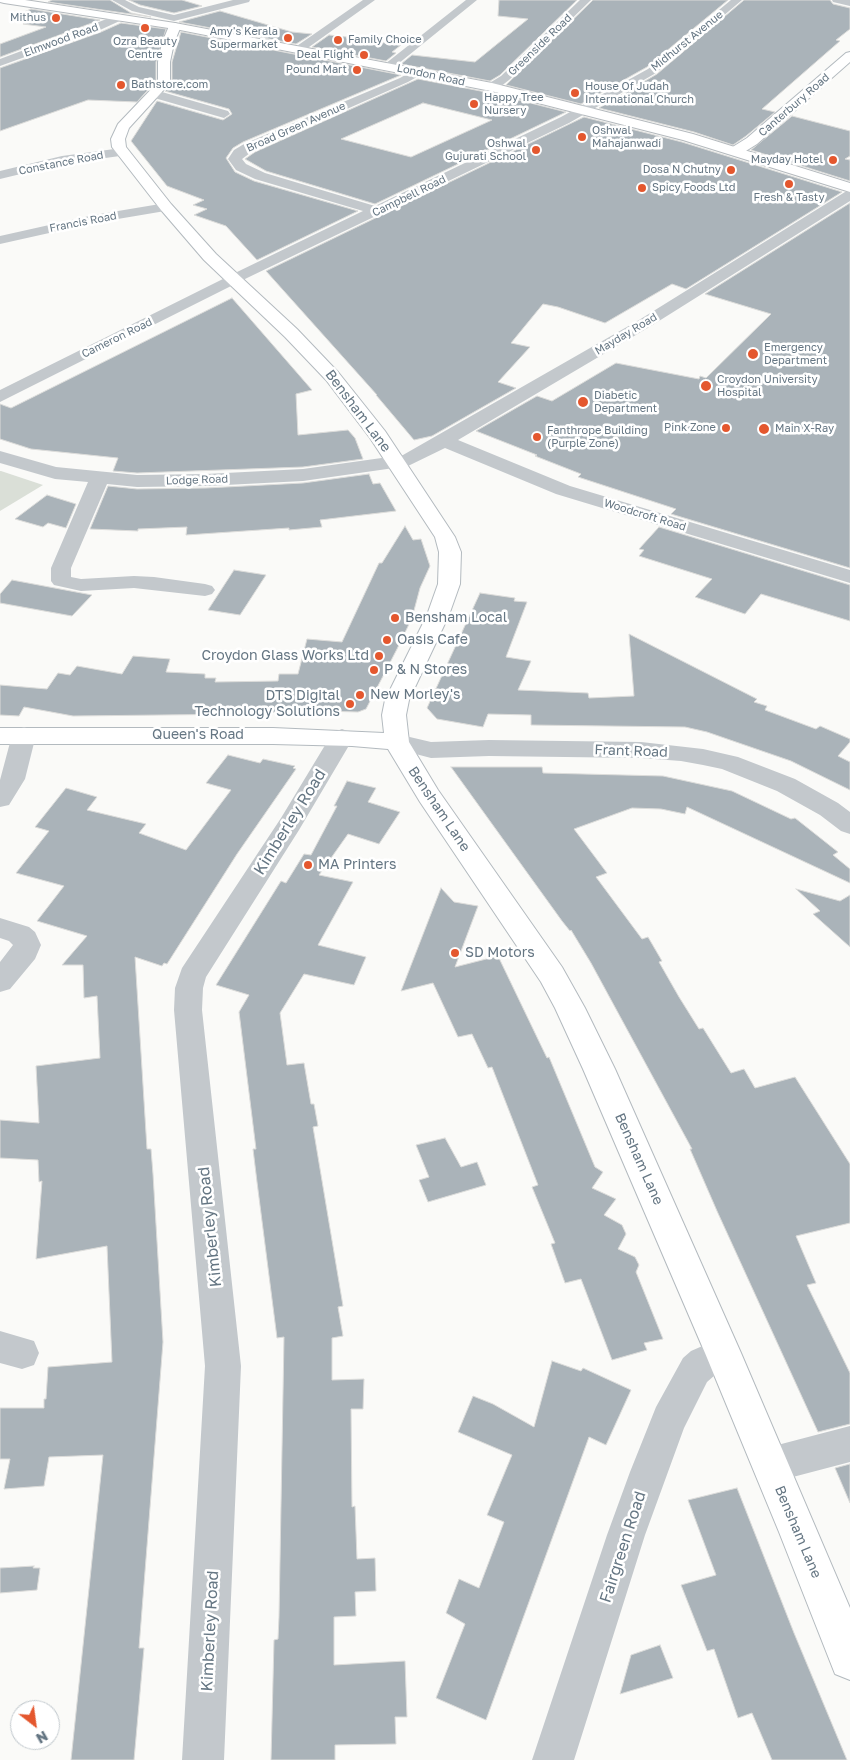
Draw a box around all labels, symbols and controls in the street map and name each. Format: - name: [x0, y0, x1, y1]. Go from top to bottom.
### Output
- street label: Midhurst Avenue: [648, 8, 726, 74]
- place label: Mithus: [10, 11, 46, 25]
- street label: Greenside Road: [506, 11, 574, 79]
- marker: Mithus: [50, 12, 62, 24]
- street label: Elmwood Road: [22, 20, 100, 60]
- marker: Ozra Beauty Centre: [139, 22, 151, 34]
- place label: Amy's Kerala Supermarket: [210, 25, 278, 51]
- marker: Amy's Kerala Supermarket: [282, 32, 294, 44]
- place label: Family Choice: [348, 33, 422, 47]
- marker: Family Choice: [332, 34, 344, 46]
- place label: Ozra Beauty Centre: [113, 35, 177, 61]
- place label: Deal Flight: [297, 48, 354, 62]
- marker: Deal Flight: [358, 49, 370, 61]
- street label: London Road: [396, 61, 466, 89]
- place label: Pound Mart: [286, 63, 347, 77]
- marker: Pound Mart: [351, 64, 363, 76]
- street label: Canterbury Road: [756, 71, 832, 139]
- place label: Bathstore.com: [131, 78, 208, 92]
- marker: Bathstore.com: [115, 79, 127, 91]
- place label: House Of Judah International Church: [585, 80, 694, 106]
- marker: House Of Judah International Church: [569, 87, 581, 99]
- place label: Happy Tree Nursery: [484, 91, 544, 117]
- marker: Happy Tree Nursery: [468, 98, 480, 110]
- street label: Broad Green Avenue: [244, 99, 348, 155]
- place label: Oshwal Mahajanwadi: [592, 124, 661, 150]
- marker: Oshwal Mahajanwadi: [576, 131, 588, 143]
- place label: Oshwal Gujurati School: [445, 137, 526, 163]
- marker: Oshwal Gujurati School: [530, 144, 542, 156]
- street label: Constance Road: [17, 148, 105, 178]
- place label: Mayday Hotel: [751, 153, 823, 167]
- marker: Mayday Hotel: [827, 154, 839, 166]
- place label: Dosa N Chutny: [643, 163, 721, 177]
- marker: Dosa N Chutny: [725, 164, 737, 176]
- street label: Campbell Road: [370, 173, 448, 219]
- marker: Fresh & Tasty: [783, 178, 795, 190]
- place label: Spicy Foods Ltd: [652, 181, 736, 195]
- marker: Spicy Foods Ltd: [636, 182, 648, 194]
- place label: Fresh & Tasty: [753, 191, 825, 205]
- street label: Francis Road: [48, 209, 118, 235]
- street label: Mayday Road: [593, 310, 659, 358]
- street label: Cameron Road: [79, 315, 155, 361]
- place label: Emergency Department: [764, 341, 827, 367]
- marker: Emergency Department: [746, 347, 760, 361]
- street label: Bensham Lane: [322, 367, 394, 455]
- place label: Croydon University Hospital: [717, 373, 818, 399]
- marker: Croydon University Hospital: [699, 379, 713, 393]
- place label: Diabetic Department: [594, 389, 657, 415]
- marker: Diabetic Department: [576, 395, 590, 409]
- place label: Pink Zone: [664, 421, 716, 435]
- marker: Pink Zone: [720, 422, 732, 434]
- marker: Main X-Ray: [757, 422, 771, 436]
- place label: Main X-Ray: [775, 422, 834, 436]
- place label: Fanthrope Building (Purple Zone): [547, 424, 648, 450]
- marker: Fanthrope Building (Purple Zone): [531, 431, 543, 443]
- street label: Lodge Road: [166, 472, 228, 488]
- street label: Woodcroft Road: [602, 496, 688, 534]
- place label: Bensham Local: [405, 610, 507, 626]
- marker: Bensham Local: [389, 612, 401, 624]
- place label: Oasis Cafe: [397, 632, 468, 648]
- marker: Oasis Cafe: [381, 634, 393, 646]
- place label: Croydon Glass Works Ltd: [201, 648, 369, 664]
- marker: Croydon Glass Works Ltd: [373, 650, 385, 662]
- place label: P & N Stores: [384, 662, 467, 678]
- marker: P & N Stores: [368, 664, 380, 676]
- place label: New Morley's: [370, 687, 460, 703]
- place label: DTS Digital Technology Solutions: [194, 688, 340, 720]
- marker: New Morley's: [354, 689, 366, 701]
- marker: DTS Digital Technology Solutions: [344, 698, 356, 710]
- street label: Queen's Road: [152, 727, 244, 743]
- street label: Frant Road: [594, 741, 668, 761]
- street label: Bensham Lane: [404, 763, 474, 855]
- street label: Kimberley Road: [250, 766, 330, 878]
- place label: MA Printers: [318, 857, 396, 873]
- marker: MA Printers: [302, 859, 314, 871]
- place label: SD Motors: [465, 945, 535, 961]
- marker: SD Motors: [449, 947, 461, 959]
- street label: Bensham Lane: [611, 1110, 667, 1208]
- street label: Kimberley Road: [194, 1166, 226, 1288]
- street label: Bensham Lane: [771, 1483, 825, 1581]
- street label: Fairgreen Road: [596, 1489, 650, 1605]
- street label: Kimberley Road: [197, 1570, 223, 1692]
- north arrow: [10, 1700, 60, 1750]
- text: N: [33, 1728, 51, 1748]

